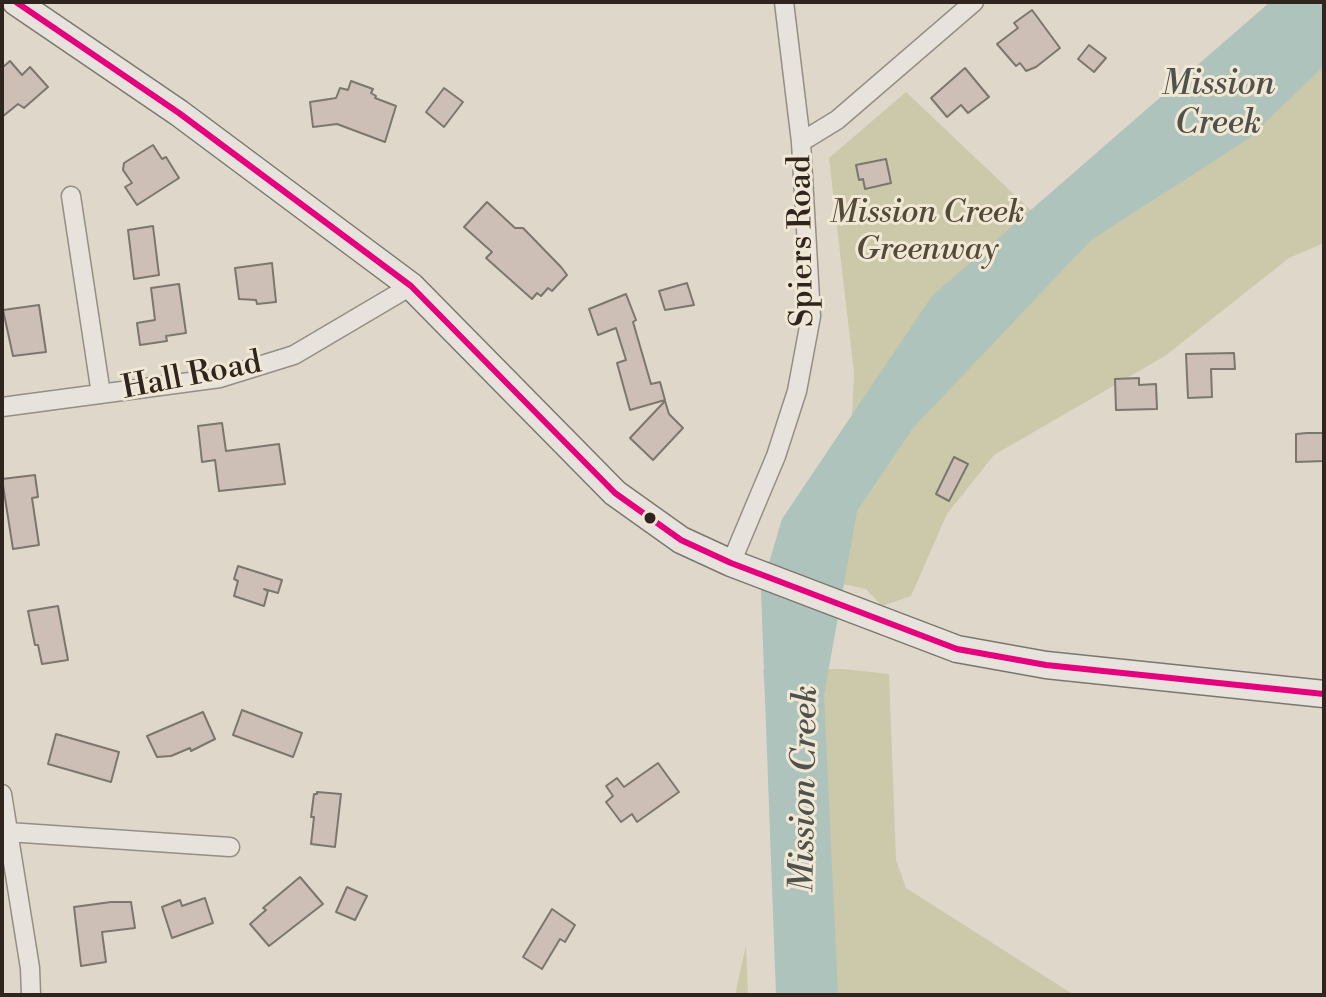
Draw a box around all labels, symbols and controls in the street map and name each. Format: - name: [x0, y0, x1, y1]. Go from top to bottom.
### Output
- water label: Mission Creek: [1161, 66, 1275, 146]
- street label: Spiers Road: [782, 155, 824, 327]
- park label: Mission Creek Greenway: [830, 195, 1024, 270]
- street label: Hall Road: [119, 345, 265, 409]
- unlabelled marker: [642, 510, 658, 526]
- water label: Mission Creek: [784, 685, 828, 893]

